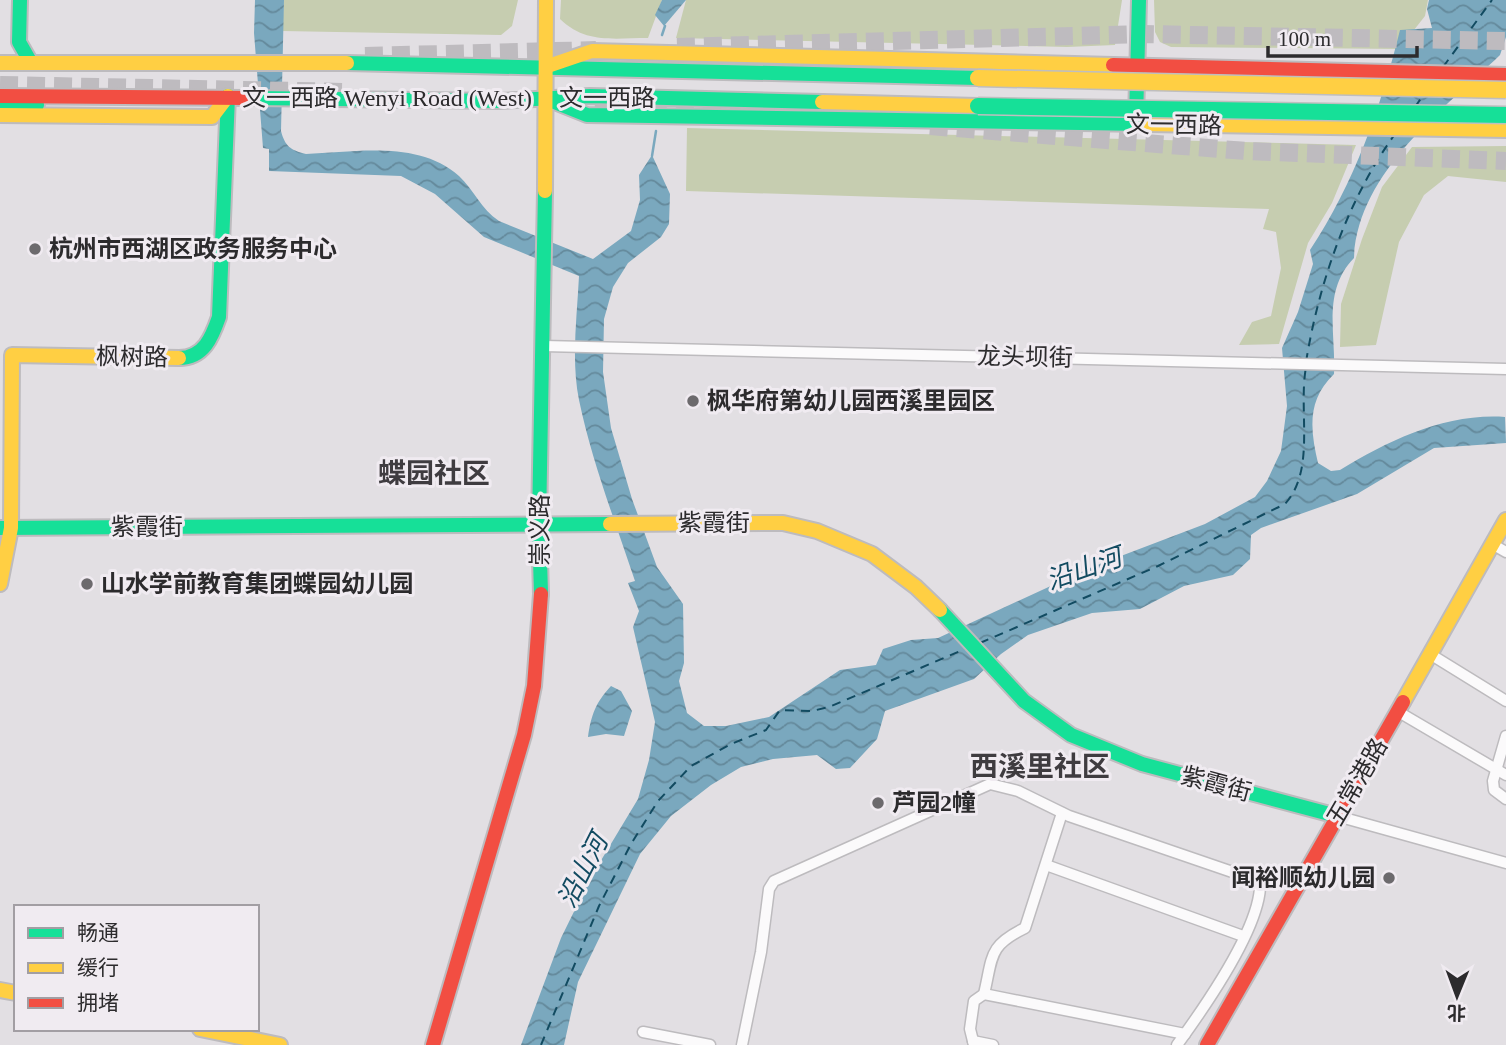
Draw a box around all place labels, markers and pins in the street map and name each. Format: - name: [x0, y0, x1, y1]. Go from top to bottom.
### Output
- place label: 杭州市西湖区政务服务中心: [49, 236, 337, 262]
- marker: 杭州市西湖区政务服务中心: [27, 241, 43, 257]
- place label: 枫华府第幼儿园西溪里园区: [707, 388, 995, 414]
- marker: 枫华府第幼儿园西溪里园区: [685, 393, 701, 409]
- place label: 山水学前教育集团蝶园幼儿园: [101, 571, 413, 597]
- marker: 山水学前教育集团蝶园幼儿园: [79, 576, 95, 592]
- place label: 芦园2幢: [892, 790, 976, 816]
- marker: 芦园2幢: [870, 795, 886, 811]
- place label: 闻裕顺幼儿园: [1231, 865, 1375, 891]
- marker: 闻裕顺幼儿园: [1381, 870, 1397, 886]

